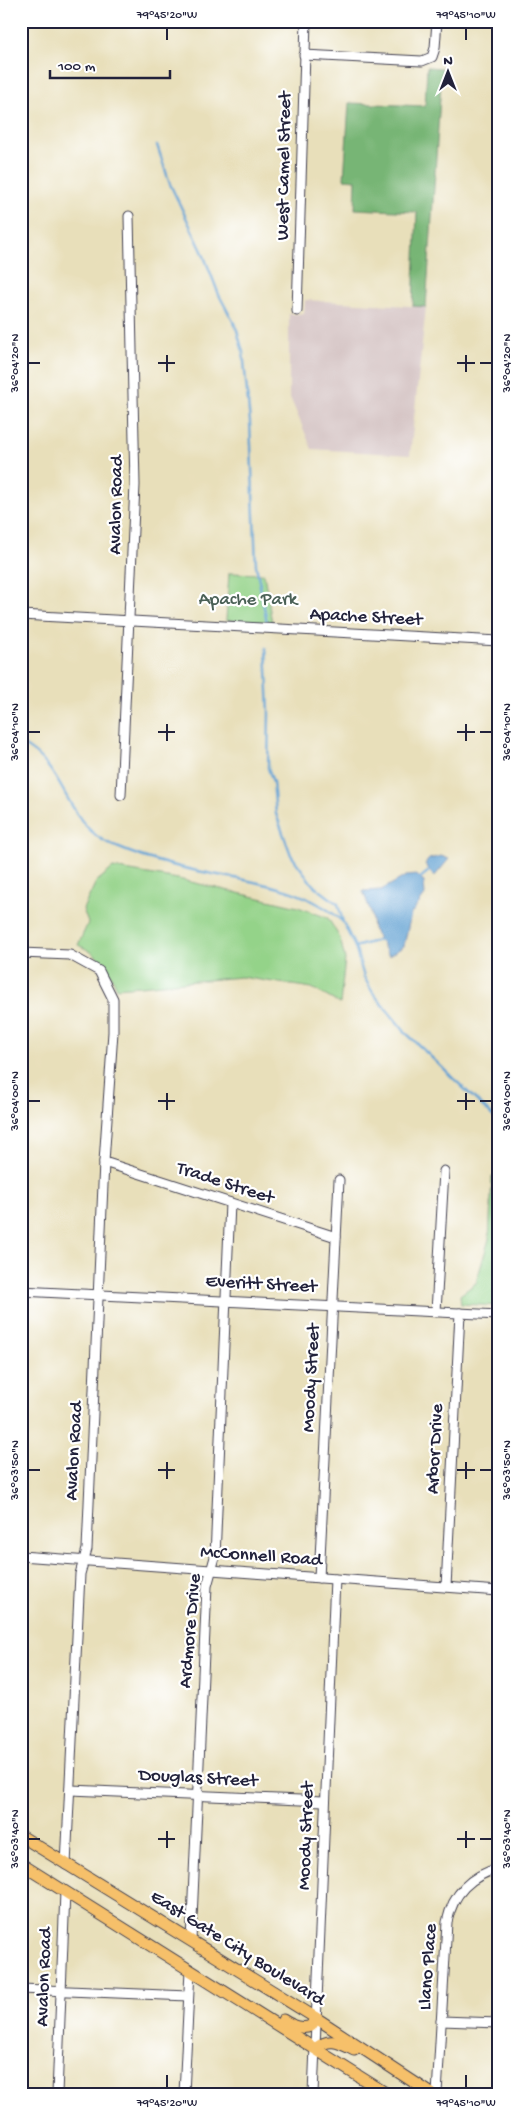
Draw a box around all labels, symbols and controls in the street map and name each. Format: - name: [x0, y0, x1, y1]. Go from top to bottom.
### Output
- text: 79°45'20"W: [136, 9, 197, 23]
- text: 79°45'10"W: [435, 9, 496, 23]
- scale bar: [50, 48, 170, 80]
- north arrow: [422, 48, 472, 98]
- text: N: [443, 53, 453, 70]
- text: 100 m: [57, 58, 96, 76]
- street label: West Camel Street: [272, 89, 298, 241]
- text: 36°04'20"N: [9, 333, 23, 393]
- text: 36°04'20"N: [501, 333, 515, 393]
- street label: Avalon Road: [105, 453, 129, 555]
- park label: Apache Park: [199, 589, 299, 612]
- street label: Apache Street: [309, 604, 425, 633]
- text: 36°04'10"N: [9, 703, 23, 762]
- text: 36°04'10"N: [501, 703, 515, 762]
- text: 36°04'00"N: [9, 1071, 23, 1132]
- text: 36°04'00"N: [501, 1071, 515, 1132]
- street label: Trade Street: [173, 1157, 279, 1211]
- street label: Everitt Street: [205, 1271, 320, 1300]
- street label: Moody Street: [298, 1321, 326, 1433]
- street label: Avalon Road: [61, 1399, 89, 1501]
- street label: Arbor Drive: [422, 1403, 450, 1495]
- text: 36°03'50"N: [9, 1440, 23, 1501]
- text: 36°03'50"N: [501, 1440, 515, 1501]
- street label: McConnell Road: [199, 1541, 325, 1573]
- street label: Ardmore Drive: [175, 1573, 207, 1689]
- street label: Douglas Street: [136, 1764, 260, 1794]
- street label: Moody Street: [294, 1779, 320, 1891]
- text: 36°03'40"N: [9, 1809, 23, 1870]
- text: 36°03'40"N: [501, 1809, 515, 1870]
- street label: East Gate City Boulevard: [145, 1886, 330, 2013]
- street label: Llano Place: [415, 1923, 444, 2011]
- street label: Avalon Road: [32, 1925, 58, 2027]
- text: 79°45'20"W: [136, 2097, 197, 2111]
- text: 79°45'10"W: [435, 2097, 496, 2111]

